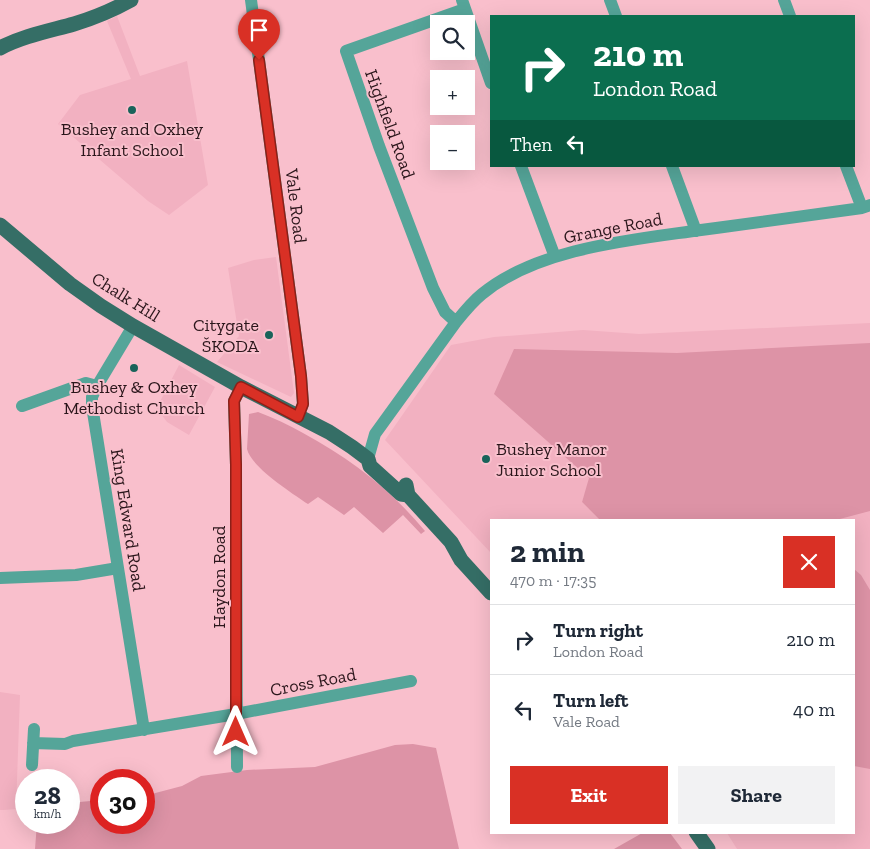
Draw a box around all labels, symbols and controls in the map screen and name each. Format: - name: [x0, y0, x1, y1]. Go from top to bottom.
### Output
- pin: [238, 9, 280, 60]
- map controls: [430, 15, 475, 170]
- button: search: [430, 15, 475, 60]
- icon: arrive: [245, 16, 273, 44]
- text: 210 m: [593, 33, 683, 75]
- icon: right: [510, 35, 575, 100]
- street label: Highfield Road: [360, 66, 420, 182]
- button: +: [430, 70, 475, 115]
- text: London Road: [593, 75, 717, 102]
- marker: Bushey and Oxhey Infant School: [126, 104, 138, 116]
- place label: Bushey and Oxhey Infant School: [61, 118, 204, 161]
- button: −: [430, 125, 475, 170]
- icon: left: [562, 130, 590, 158]
- text: Then: [510, 133, 552, 156]
- street label: Vale Road: [280, 166, 312, 245]
- street label: Grange Road: [562, 208, 664, 248]
- street label: Chalk Hill: [88, 267, 165, 327]
- place label: Citygate ŠKODA: [193, 314, 259, 357]
- marker: Citygate ŠKODA: [263, 329, 275, 341]
- marker: Bushey & Oxhey Methodist Church: [128, 362, 140, 374]
- place label: Bushey & Oxhey Methodist Church: [63, 376, 205, 419]
- place label: Bushey Manor Junior School: [496, 438, 607, 481]
- street label: King Edward Road: [106, 447, 150, 593]
- marker: Bushey Manor Junior School: [480, 453, 492, 465]
- street label: Haydon Road: [208, 525, 230, 628]
- text: 2 min: [510, 534, 585, 570]
- button: close: [783, 536, 835, 588]
- text: 470 m · 17:35: [510, 571, 596, 590]
- text: Turn right: [553, 619, 643, 642]
- icon: right: [510, 626, 538, 654]
- text: 210 m: [786, 628, 835, 651]
- text: London Road: [553, 642, 643, 661]
- street label: Cross Road: [268, 663, 358, 701]
- text: Turn left: [553, 689, 628, 712]
- icon: left: [510, 696, 538, 724]
- text: 40 m: [793, 698, 835, 721]
- position arrow: [209, 705, 261, 757]
- text: Vale Road: [553, 712, 620, 731]
- button: Exit: [510, 766, 668, 824]
- button: Share: [678, 766, 835, 824]
- speed limit sign: 30: [90, 769, 155, 834]
- text: 28: [34, 780, 61, 810]
- text: km/h: [34, 807, 61, 821]

